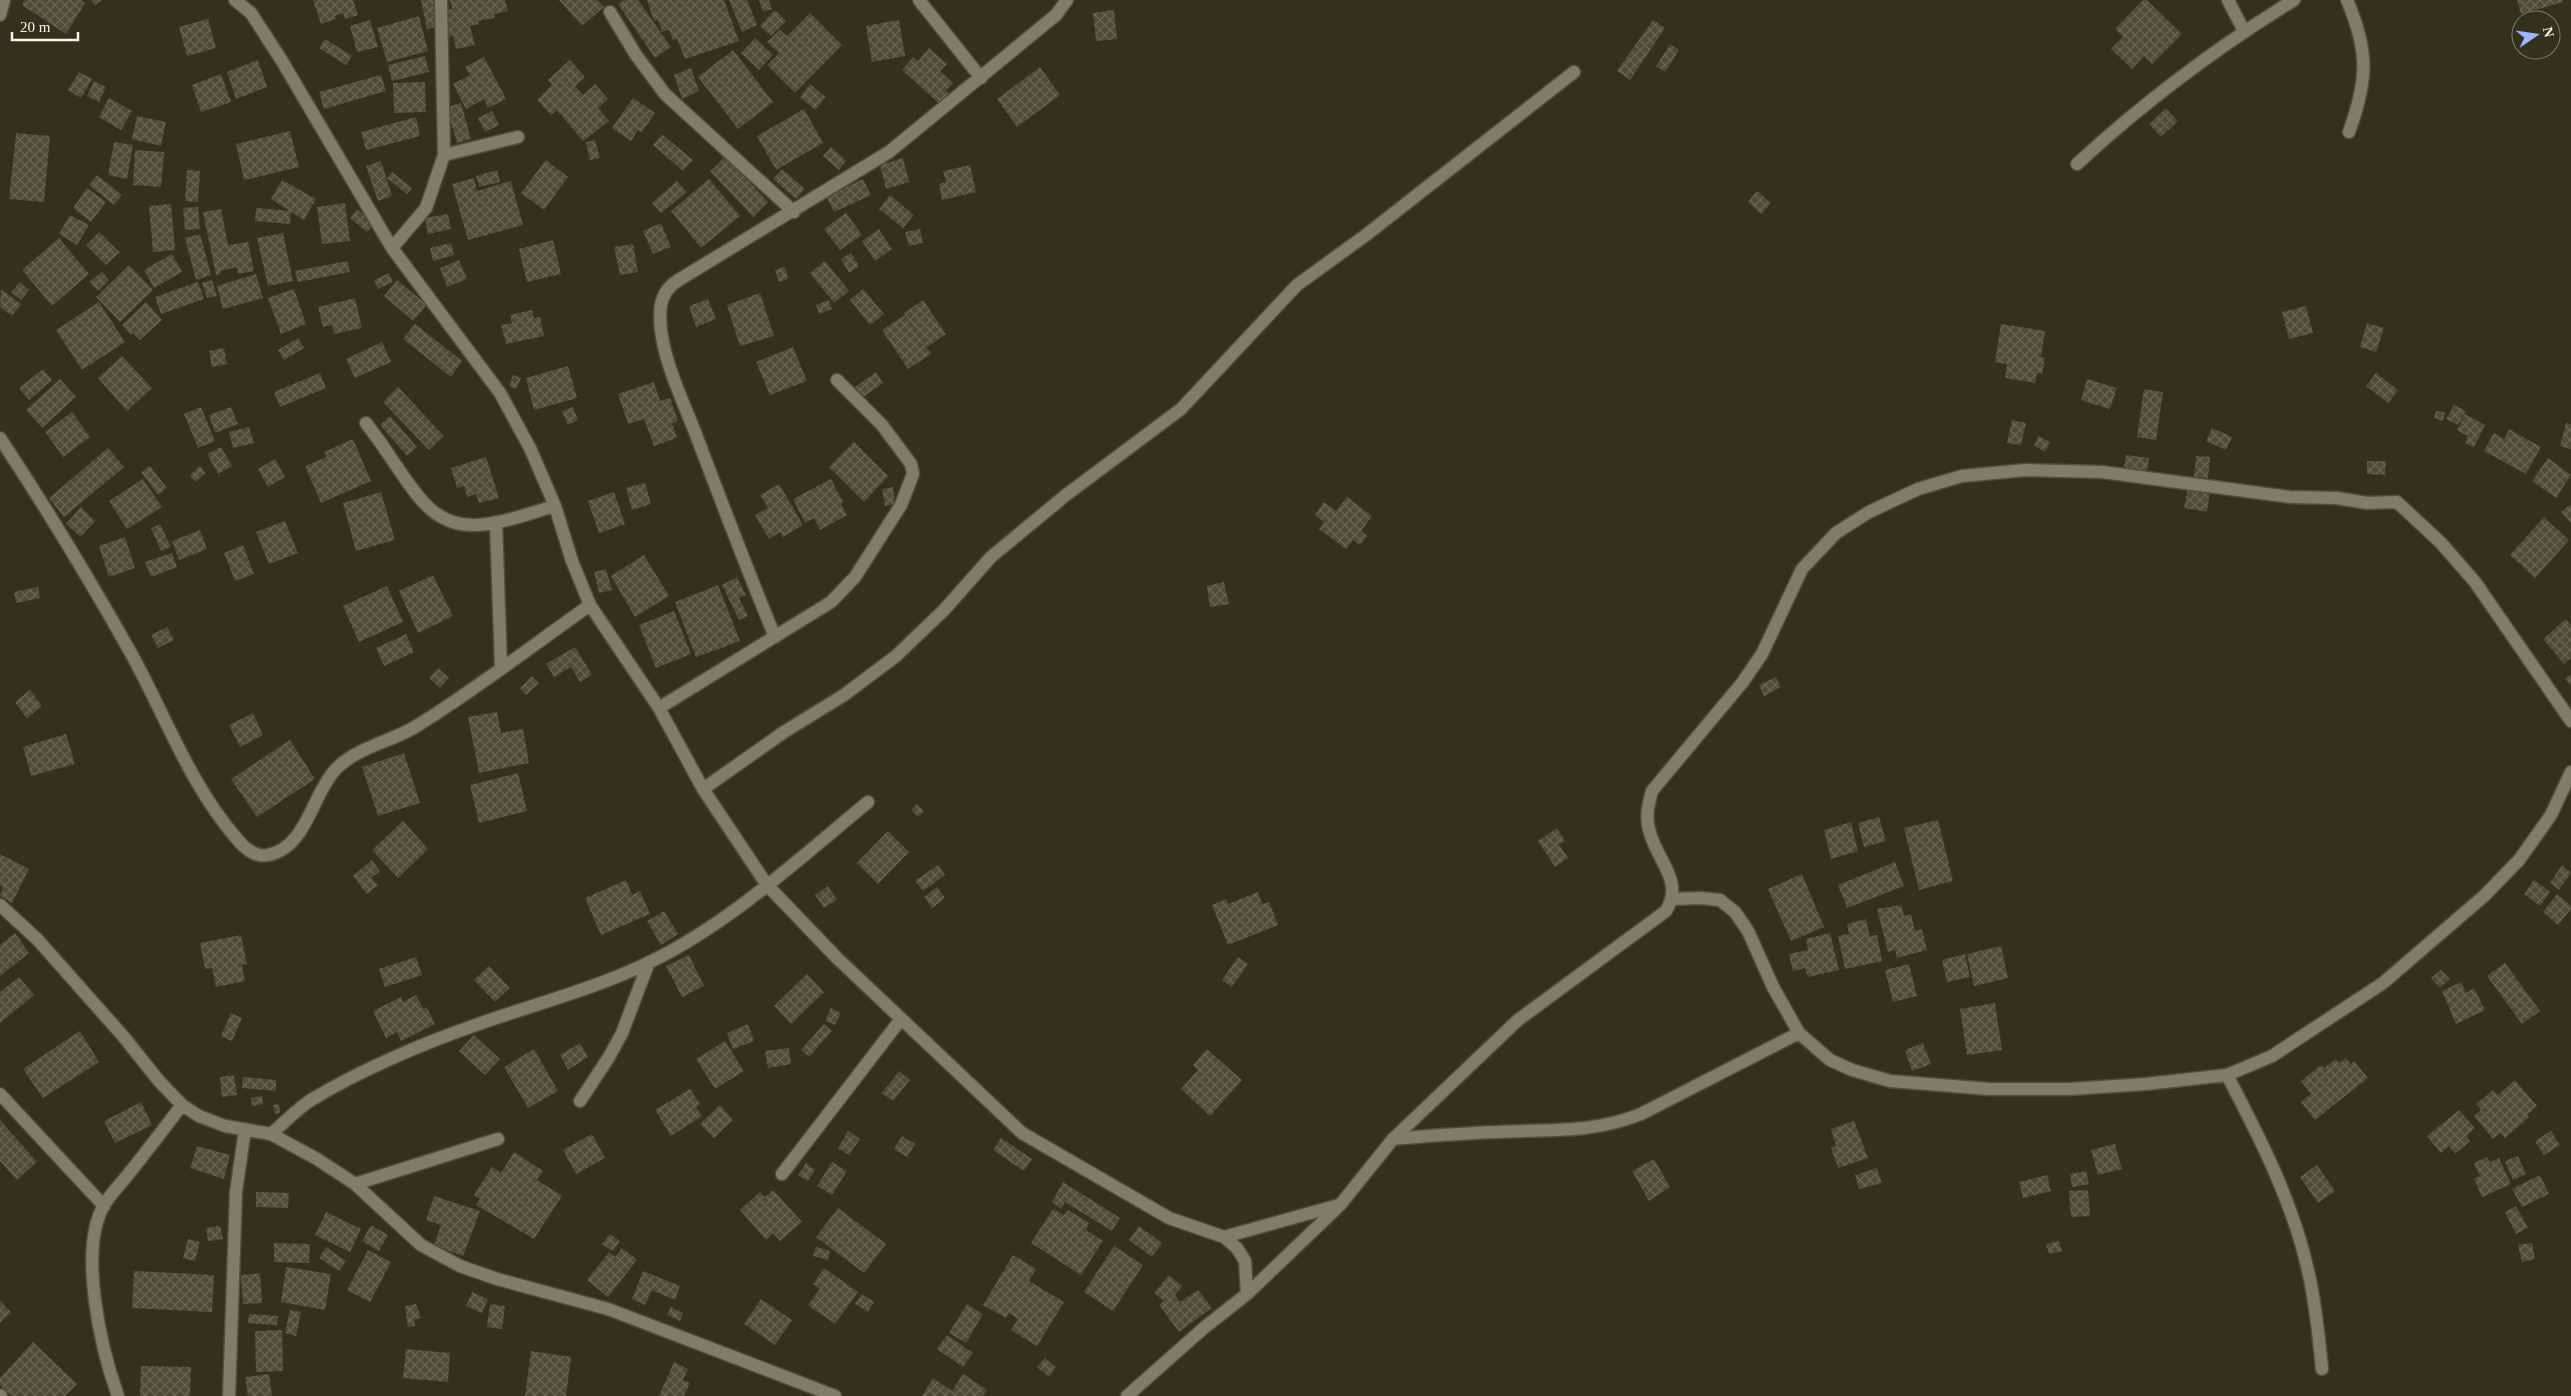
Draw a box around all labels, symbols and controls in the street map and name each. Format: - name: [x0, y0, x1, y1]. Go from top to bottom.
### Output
- scale bar: [12, 10, 79, 42]
- north arrow: [2511, 10, 2561, 60]
- text: 20 m: [20, 19, 51, 35]
- text: N: [2540, 26, 2557, 39]

